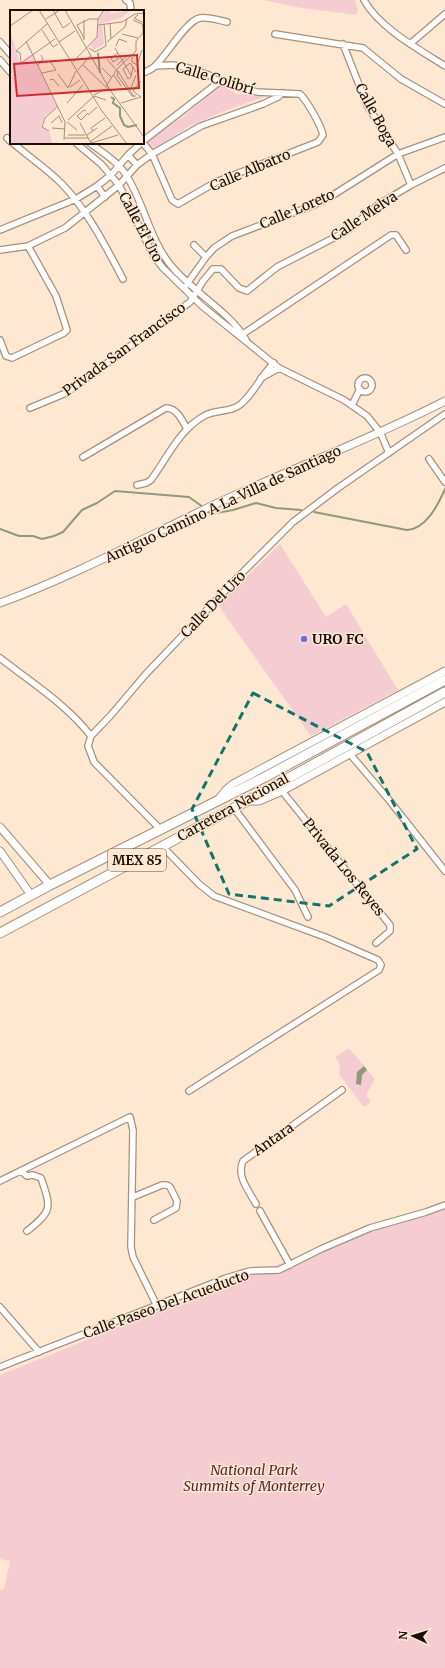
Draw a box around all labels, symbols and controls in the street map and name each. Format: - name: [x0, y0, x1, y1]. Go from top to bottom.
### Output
- inset map: [10, 10, 144, 144]
- street label: Calle Colibrí: [174, 58, 257, 99]
- street label: Calle Boga: [351, 80, 401, 150]
- street label: Calle Albatro: [207, 145, 293, 195]
- street label: Calle Loreto: [257, 185, 337, 233]
- street label: Calle Melva: [327, 187, 401, 245]
- street label: Calle El Uro: [115, 189, 167, 265]
- street label: Privada San Francisco: [59, 298, 189, 400]
- street label: Antiguo Camino A La Villa de Santiago: [101, 441, 344, 567]
- street label: Calle Del Uro: [177, 567, 249, 641]
- place label: URO FC: [312, 630, 364, 648]
- marker: URO FC: [299, 634, 309, 644]
- street label: Carretera Nacional: [174, 769, 293, 845]
- street label: Privada Los Reyes: [299, 814, 389, 920]
- road number: MEX 85: [108, 849, 166, 871]
- street label: Antara: [248, 1118, 297, 1160]
- street label: Calle Paseo Del Acueducto: [81, 1266, 251, 1342]
- park label: National Park Summits of Monterrey: [183, 1461, 325, 1495]
- north arrow: [393, 1616, 433, 1656]
- text: N: [396, 1630, 410, 1640]

